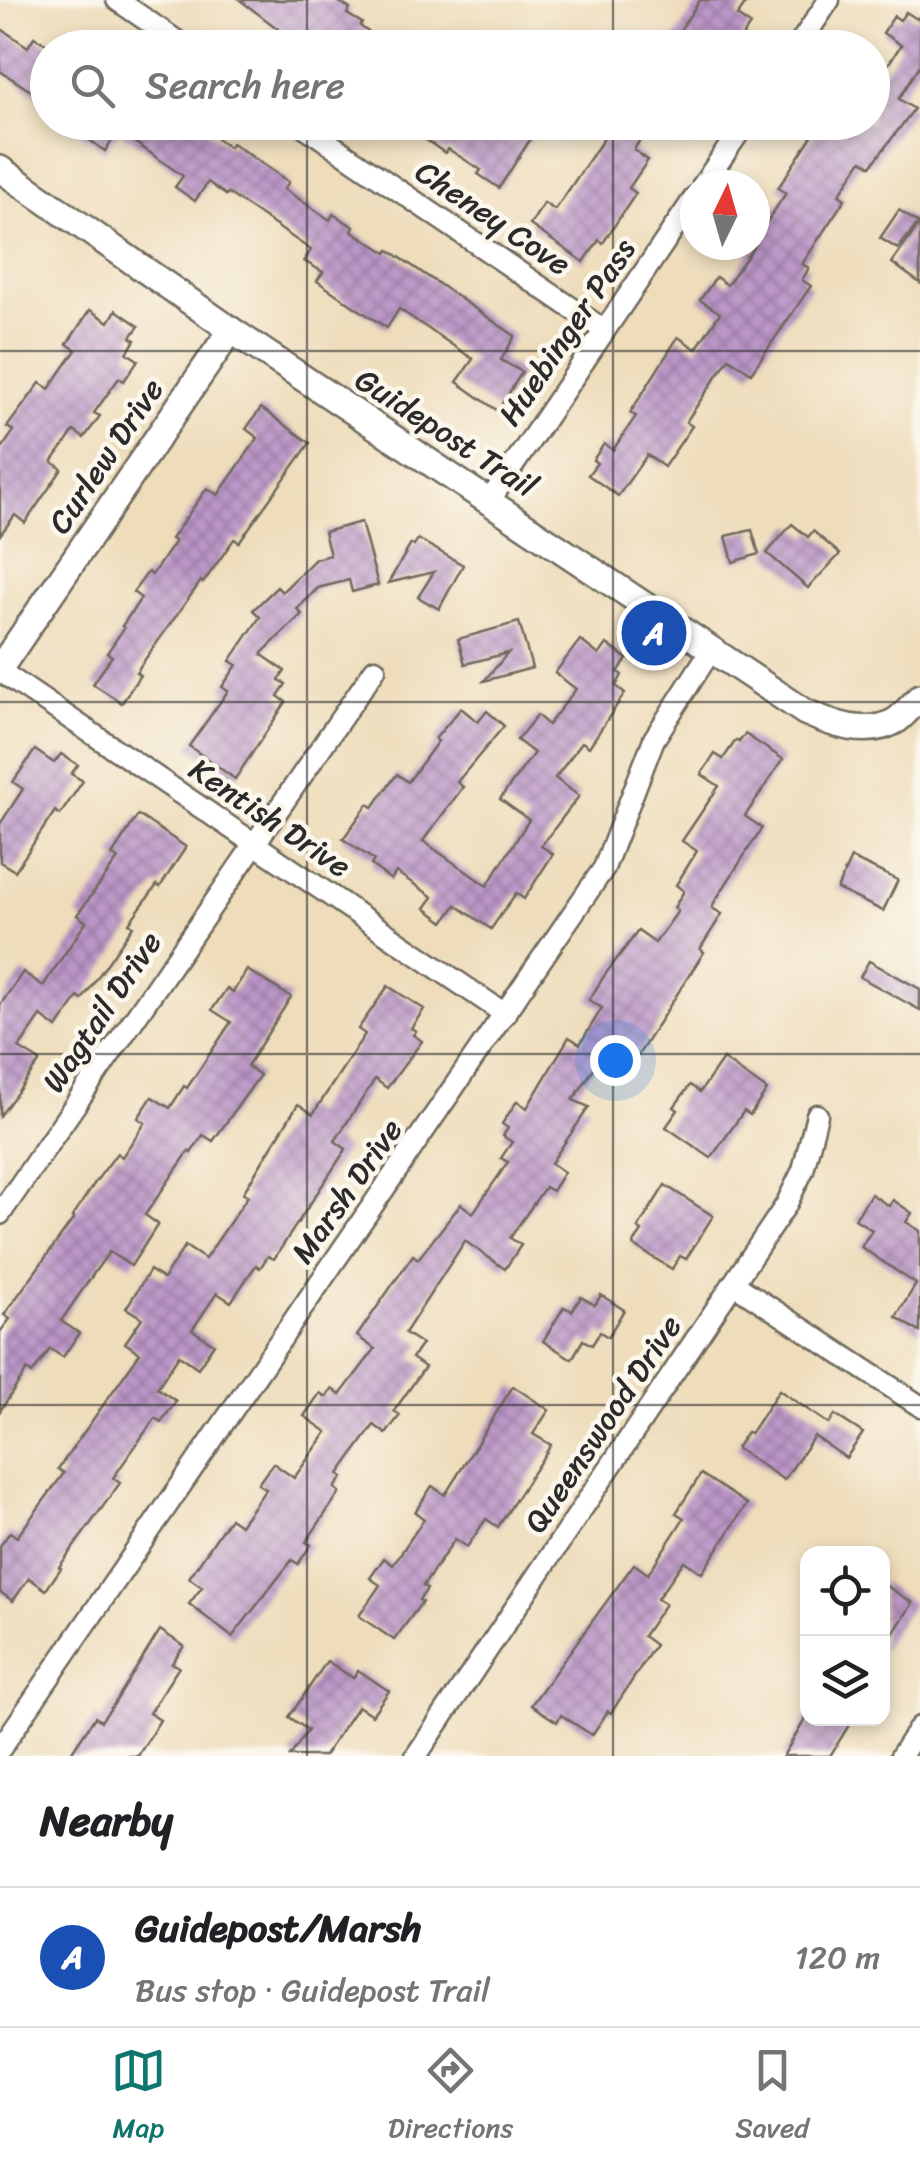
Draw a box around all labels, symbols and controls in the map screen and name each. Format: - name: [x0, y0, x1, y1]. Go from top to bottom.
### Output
- search box: [30, 30, 890, 140]
- text: Search here: [145, 52, 345, 119]
- icon: search: [65, 58, 120, 113]
- street label: Cheney Cove: [403, 144, 583, 292]
- north arrow: [680, 170, 770, 260]
- street label: Huebinger Pass: [483, 226, 651, 438]
- street label: Guidepost Trail: [343, 352, 550, 514]
- street label: Curlew Drive: [32, 366, 180, 546]
- pin: A: [622, 596, 686, 670]
- street label: Kentish Drive: [177, 742, 363, 894]
- street label: Wagtail Drive: [26, 919, 178, 1105]
- your location: [590, 1035, 641, 1086]
- street label: Marsh Drive: [276, 1106, 418, 1276]
- street label: Queenswood Drive: [508, 1303, 698, 1545]
- map controls: [800, 1546, 890, 1726]
- button: locate: [800, 1546, 890, 1636]
- button: layers: [800, 1636, 890, 1726]
- text: Nearby: [40, 1784, 173, 1858]
- text: Guidepost/Marsh: [135, 1895, 421, 1962]
- text: A: [62, 1929, 83, 1986]
- text: 120 m: [795, 1929, 880, 1986]
- text: Bus stop · Guidepost Trail: [135, 1962, 490, 2019]
- tab: Map: [111, 2043, 166, 2152]
- tab: Directions: [388, 2043, 513, 2152]
- tab: Saved: [735, 2043, 809, 2152]

